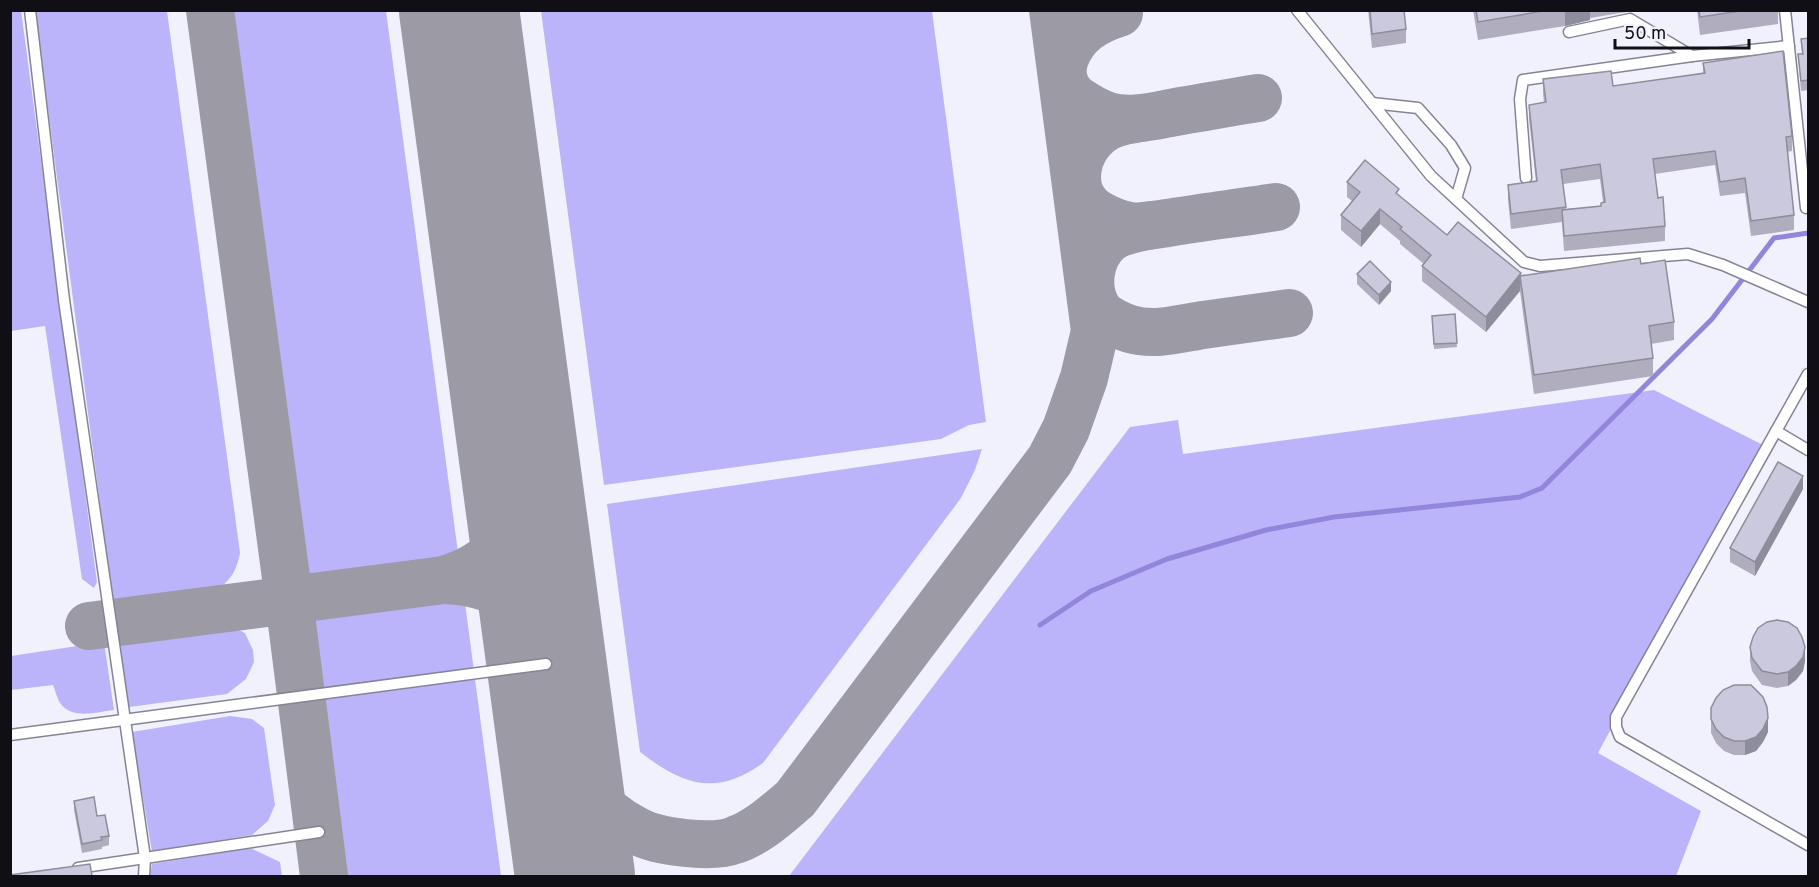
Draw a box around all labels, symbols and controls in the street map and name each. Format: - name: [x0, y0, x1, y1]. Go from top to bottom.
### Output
- scale bar: [1615, 12, 1748, 50]
- text: 50 m: [1624, 23, 1666, 46]

